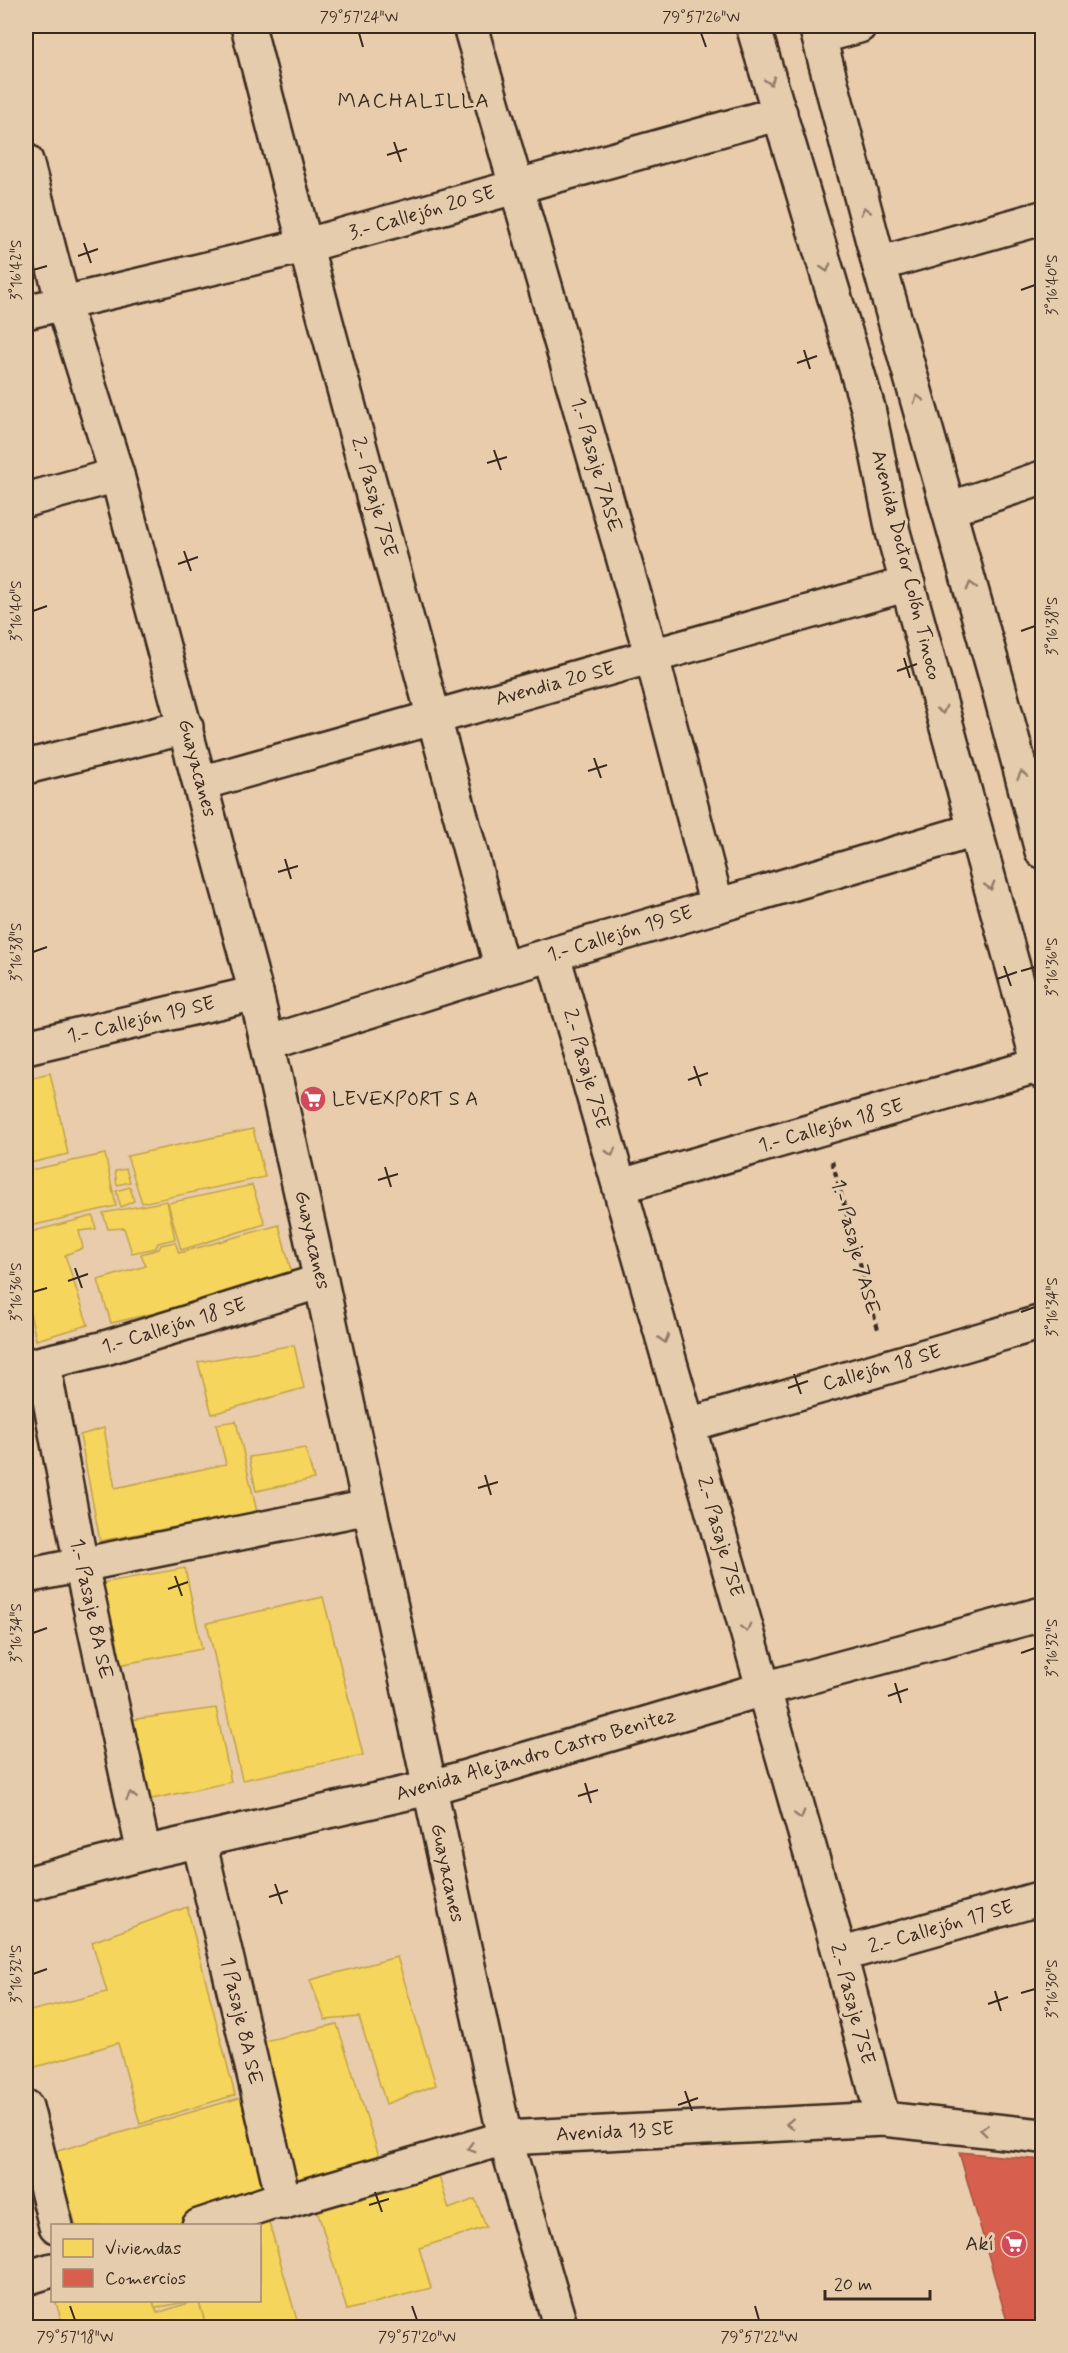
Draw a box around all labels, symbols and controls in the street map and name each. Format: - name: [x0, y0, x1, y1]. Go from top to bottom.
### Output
- text: 79°57'24"W: [320, 8, 398, 28]
- text: 79°57'26"W: [662, 8, 740, 28]
- one-way arrow: [763, 76, 775, 86]
- district label: MACHALILLA: [337, 87, 491, 115]
- street label: 3.- Callejón 20 SE: [346, 179, 498, 247]
- one-way arrow: [860, 206, 873, 216]
- text: 3°16'42"S: [7, 240, 27, 300]
- text: 3°16'40"S: [1043, 254, 1063, 316]
- one-way arrow: [819, 262, 831, 273]
- one-way arrow: [913, 394, 925, 405]
- street label: 1.- Pasaje 7ASE: [564, 395, 628, 535]
- street label: 2.- Pasaje 7SE: [344, 434, 404, 560]
- street label: Avenida Doctor Colón Tinoco: [864, 447, 948, 683]
- text: 3°16'40"S: [7, 580, 27, 642]
- one-way arrow: [966, 582, 978, 592]
- text: 3°16'38"S: [1043, 597, 1063, 655]
- street label: Avendia 20 SE: [492, 655, 618, 713]
- one-way arrow: [935, 705, 947, 715]
- street label: Guayacanes: [171, 716, 223, 820]
- one-way arrow: [1017, 770, 1029, 780]
- one-way arrow: [983, 880, 995, 891]
- street label: 1.- Callejón 19 SE: [544, 899, 696, 969]
- text: 3°16'38"S: [7, 923, 27, 981]
- text: 3°16'36"S: [1043, 938, 1063, 996]
- street label: 1.- Callejón 19 SE: [65, 990, 217, 1050]
- street label: 2.- Pasaje 7SE: [556, 1006, 616, 1132]
- supermarket icon: LEVEXPORT S A: [298, 1084, 328, 1114]
- place label: LEVEXPORT S A: [332, 1086, 478, 1113]
- street label: 1.- Callejón 18 SE: [755, 1092, 907, 1160]
- one-way arrow: [604, 1146, 616, 1157]
- street label: 1.- Pasaje 7ASE: [824, 1177, 886, 1317]
- street label: Guayacanes: [288, 1188, 336, 1292]
- text: 3°16'36"S: [7, 1263, 27, 1321]
- text: 3°16'34"S: [1043, 1277, 1063, 1337]
- street label: 1.- Callejón 18 SE: [98, 1291, 250, 1361]
- one-way arrow: [657, 1333, 669, 1344]
- street label: Callejón 18 SE: [820, 1338, 944, 1398]
- street label: 2.- Pasaje 7SE: [690, 1474, 750, 1600]
- street label: 1.- Pasaje 8A SE: [63, 1536, 119, 1682]
- text: 3°16'34"S: [7, 1603, 27, 1663]
- text: 3°16'32"S: [1043, 1619, 1063, 1677]
- one-way arrow: [739, 1622, 751, 1633]
- street label: Avenida Alejandro Castro Benitez: [393, 1702, 679, 1808]
- one-way arrow: [125, 1791, 138, 1801]
- one-way arrow: [792, 1810, 805, 1820]
- street label: Guayacanes: [423, 1821, 471, 1925]
- street label: 2.- Callejón 17 SE: [865, 1893, 1017, 1961]
- street label: 2.- Pasaje 7SE: [823, 1941, 881, 2067]
- text: 3°16'32"S: [7, 1945, 27, 2003]
- street label: 1 Pasaje 8A SE: [213, 1955, 269, 2087]
- text: 3°16'30"S: [1043, 1959, 1063, 2019]
- street label: Avenida 13 SE: [555, 2115, 675, 2149]
- one-way arrow: [785, 2117, 794, 2130]
- one-way arrow: [980, 2124, 989, 2137]
- one-way arrow: [466, 2140, 476, 2153]
- legend: [51, 2224, 261, 2302]
- supermarket icon: Akí: [999, 2229, 1029, 2259]
- place label: Akí: [965, 2231, 994, 2258]
- text: Viviendas: [105, 2237, 181, 2261]
- scale bar: [825, 2263, 930, 2301]
- text: Comercios: [105, 2267, 186, 2291]
- text: 20 m: [834, 2273, 872, 2297]
- text: 79°57'18"W: [37, 2328, 113, 2348]
- text: 79°57'20"W: [378, 2328, 456, 2348]
- text: 79°57'22"W: [720, 2328, 798, 2348]

